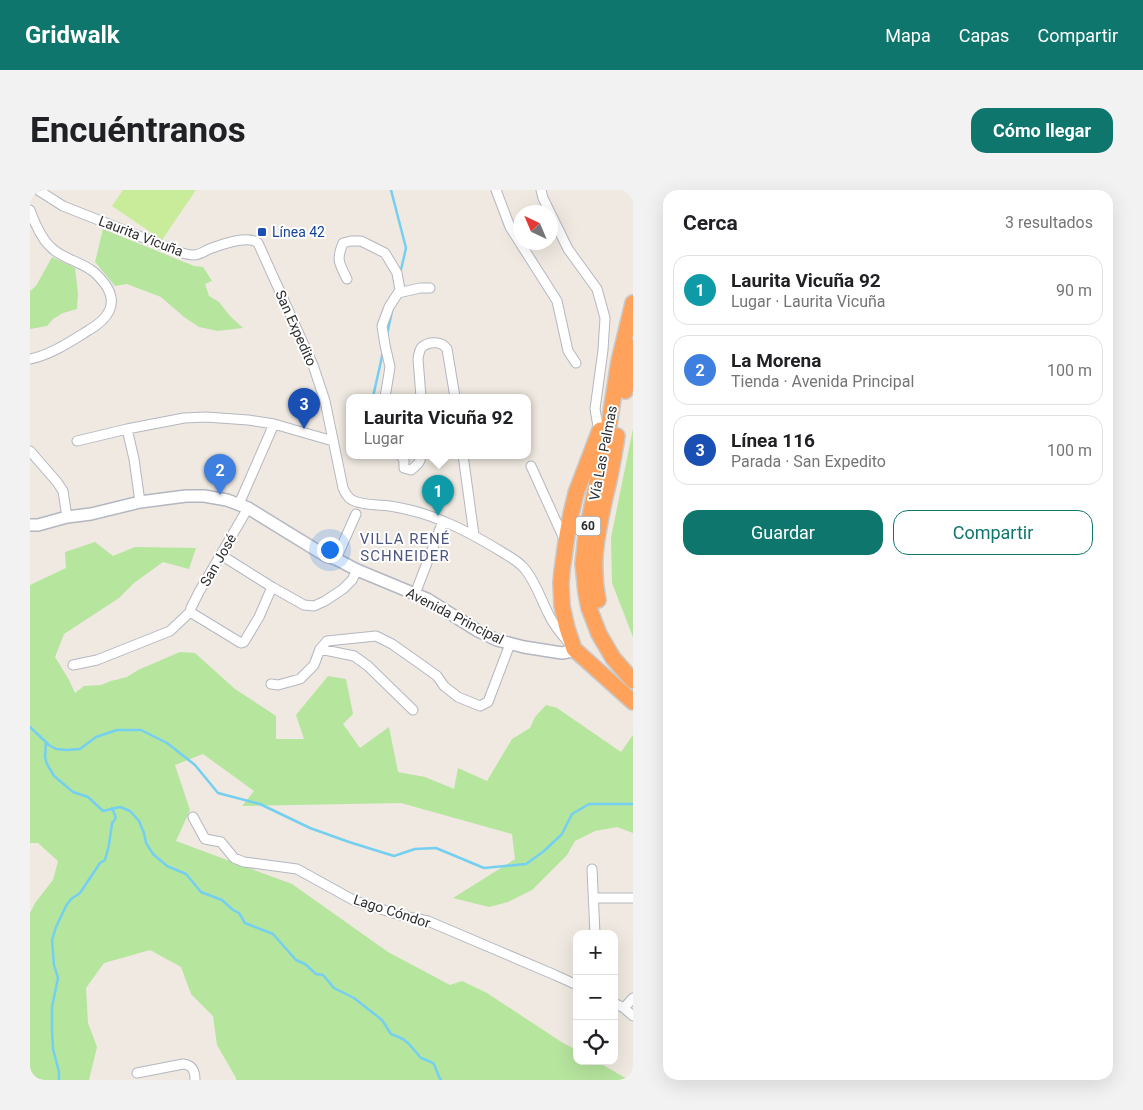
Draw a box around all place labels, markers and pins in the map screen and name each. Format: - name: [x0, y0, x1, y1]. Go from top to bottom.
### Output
- place label: Línea 42: [272, 224, 325, 240]
- marker: Línea 42: [256, 226, 268, 238]
- pin: 3: [288, 388, 320, 429]
- pin: 2: [204, 454, 236, 495]
- pin: 1: [422, 475, 454, 516]

